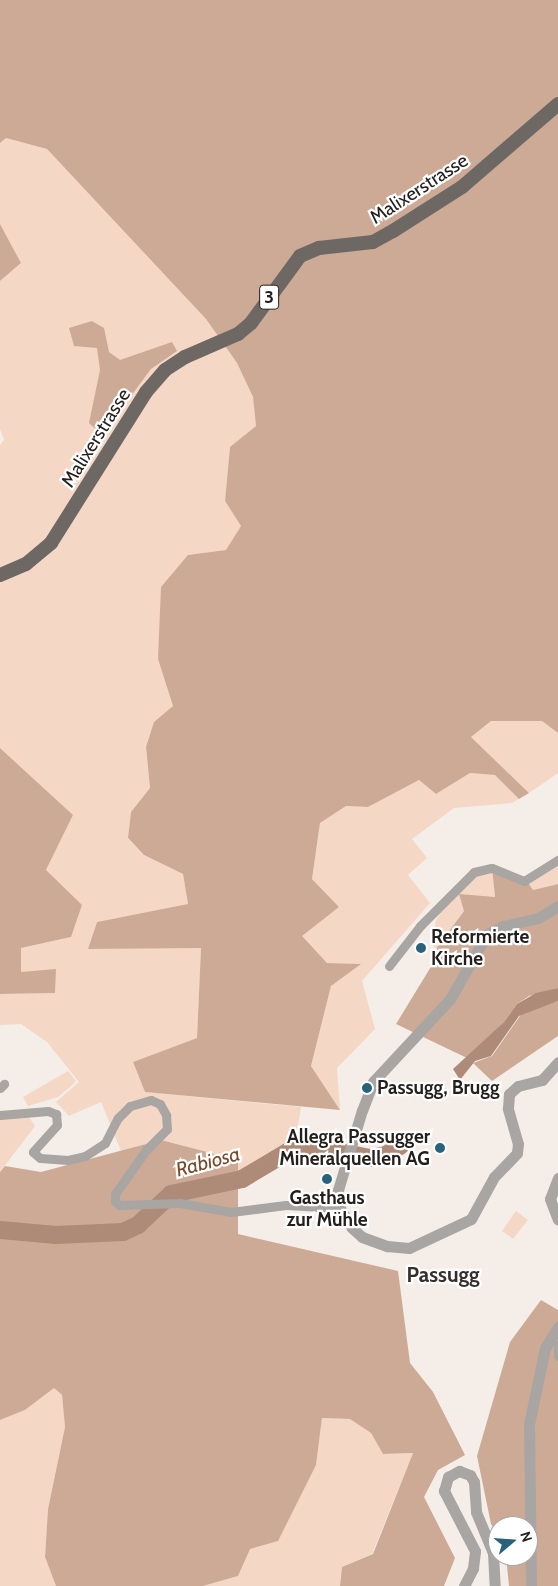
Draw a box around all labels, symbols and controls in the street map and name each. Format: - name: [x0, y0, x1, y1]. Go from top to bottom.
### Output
- street label: Malixerstrasse: [366, 149, 472, 229]
- road number: 3: [259, 282, 279, 312]
- street label: Malixerstrasse: [57, 384, 135, 492]
- place label: Reformierte Kirche: [431, 926, 529, 970]
- marker: Reformierte Kirche: [415, 942, 427, 954]
- place label: Passugg, Brugg: [377, 1077, 499, 1099]
- marker: Passugg, Brugg: [361, 1082, 373, 1094]
- place label: Allegra Passugger Mineralquellen AG: [279, 1126, 430, 1170]
- water label: Rabiosa: [173, 1142, 243, 1182]
- marker: Allegra Passugger Mineralquellen AG: [434, 1142, 446, 1154]
- marker: Gasthaus zur Mühle: [321, 1173, 333, 1185]
- place label: Gasthaus zur Mühle: [286, 1187, 368, 1231]
- district label: Passugg: [406, 1262, 480, 1288]
- north arrow: [488, 1516, 538, 1566]
- text: N: [516, 1529, 536, 1544]

